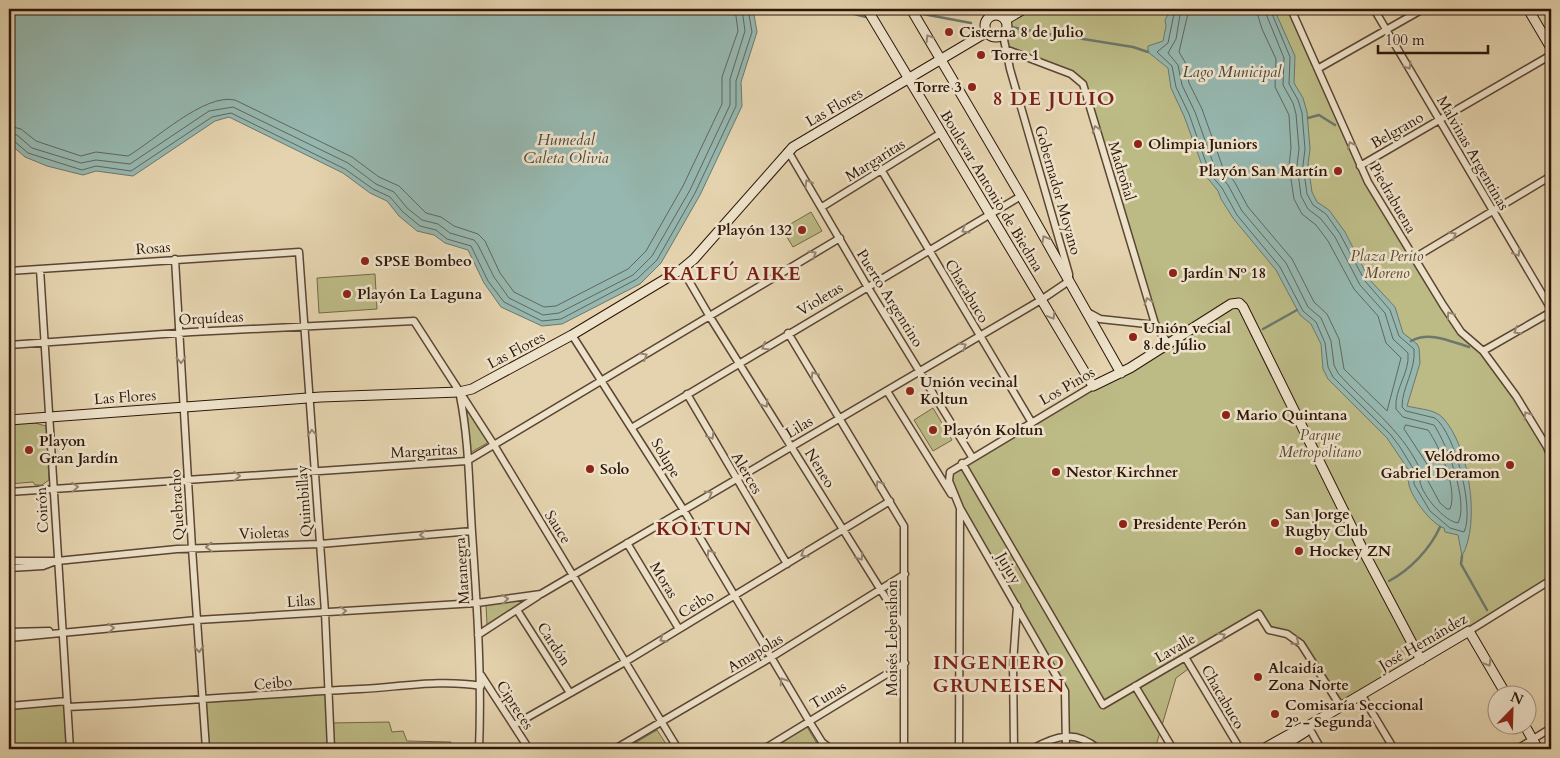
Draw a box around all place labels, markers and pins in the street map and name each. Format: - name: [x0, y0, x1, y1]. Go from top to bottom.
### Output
- place label: Cisterna 8 de Julio: [959, 22, 1084, 42]
- marker: Cisterna 8 de Julio: [943, 26, 955, 38]
- place label: Torre 1: [991, 45, 1040, 65]
- marker: Torre 1: [975, 49, 987, 61]
- place label: Torre 3: [913, 77, 962, 97]
- marker: Torre 3: [966, 81, 978, 93]
- place label: Olimpia Juniors: [1148, 134, 1257, 154]
- marker: Olimpia Juniors: [1132, 138, 1144, 150]
- place label: Playón San Martín: [1199, 161, 1328, 181]
- marker: Playón San Martín: [1332, 165, 1344, 177]
- place label: Playón 132: [717, 220, 792, 240]
- marker: Playón 132: [796, 224, 808, 236]
- place label: SPSE Bombeo: [375, 251, 472, 271]
- marker: SPSE Bombeo: [359, 255, 371, 267]
- place label: Jardín Nº 18: [1181, 263, 1266, 283]
- marker: Jardín Nº 18: [1167, 267, 1179, 279]
- place label: Playón La Laguna: [357, 284, 483, 304]
- marker: Playón La Laguna: [341, 288, 353, 300]
- place label: Unión vecial 8 de Julio: [1143, 318, 1232, 355]
- marker: Unión vecial 8 de Julio: [1127, 331, 1139, 343]
- place label: Unión vecinal Koltun: [920, 372, 1018, 409]
- marker: Unión vecinal Koltun: [904, 385, 916, 397]
- place label: Mario Quintana: [1236, 405, 1348, 425]
- marker: Mario Quintana: [1220, 409, 1232, 421]
- place label: Playón Koltun: [943, 420, 1044, 440]
- marker: Playón Koltun: [927, 424, 939, 436]
- place label: Playon Gran Jardín: [39, 431, 119, 468]
- marker: Playon Gran Jardín: [23, 444, 35, 456]
- place label: Velódromo Gabriel Deramon: [1380, 446, 1500, 483]
- place label: Solo: [600, 459, 629, 479]
- marker: Velódromo Gabriel Deramon: [1504, 459, 1516, 471]
- place label: Nestor Kirchner: [1066, 462, 1179, 482]
- marker: Solo: [584, 463, 596, 475]
- marker: Nestor Kirchner: [1050, 466, 1062, 478]
- place label: San Jorge Rugby Club: [1285, 504, 1368, 541]
- place label: Presidente Perón: [1133, 514, 1247, 534]
- marker: San Jorge Rugby Club: [1269, 517, 1281, 529]
- marker: Presidente Perón: [1117, 518, 1129, 530]
- place label: Hockey ZN: [1309, 541, 1391, 561]
- marker: Hockey ZN: [1293, 545, 1305, 557]
- place label: Alcaidía Zona Norte: [1268, 658, 1349, 695]
- marker: Alcaidía Zona Norte: [1252, 671, 1264, 683]
- place label: Comisaría Seccional 2º - Segunda: [1285, 695, 1424, 732]
- marker: Comisaría Seccional 2º - Segunda: [1269, 708, 1281, 720]

